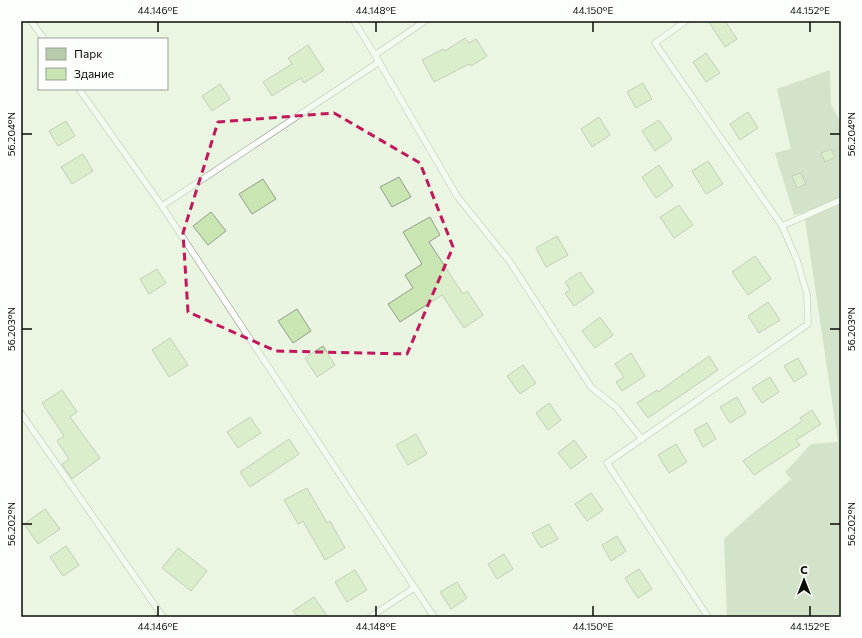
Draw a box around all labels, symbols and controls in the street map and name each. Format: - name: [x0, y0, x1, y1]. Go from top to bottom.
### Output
- text: 44.146°E: [138, 4, 178, 16]
- text: 44.148°E: [356, 4, 396, 16]
- text: 44.150°E: [573, 4, 613, 16]
- text: 44.152°E: [790, 4, 830, 16]
- legend: [38, 38, 168, 90]
- text: Парк: [74, 46, 103, 60]
- text: Здание: [74, 66, 114, 80]
- text: 56.204°N: [5, 112, 17, 156]
- text: 56.204°N: [845, 112, 857, 156]
- text: 56.203°N: [5, 307, 17, 351]
- text: 56.203°N: [845, 307, 857, 351]
- text: 56.202°N: [5, 502, 17, 546]
- text: 56.202°N: [845, 502, 857, 546]
- north arrow: [784, 560, 824, 600]
- text: С: [800, 563, 808, 576]
- text: 44.146°E: [138, 620, 178, 632]
- text: 44.148°E: [356, 620, 396, 632]
- text: 44.150°E: [573, 620, 613, 632]
- text: 44.152°E: [790, 620, 830, 632]

